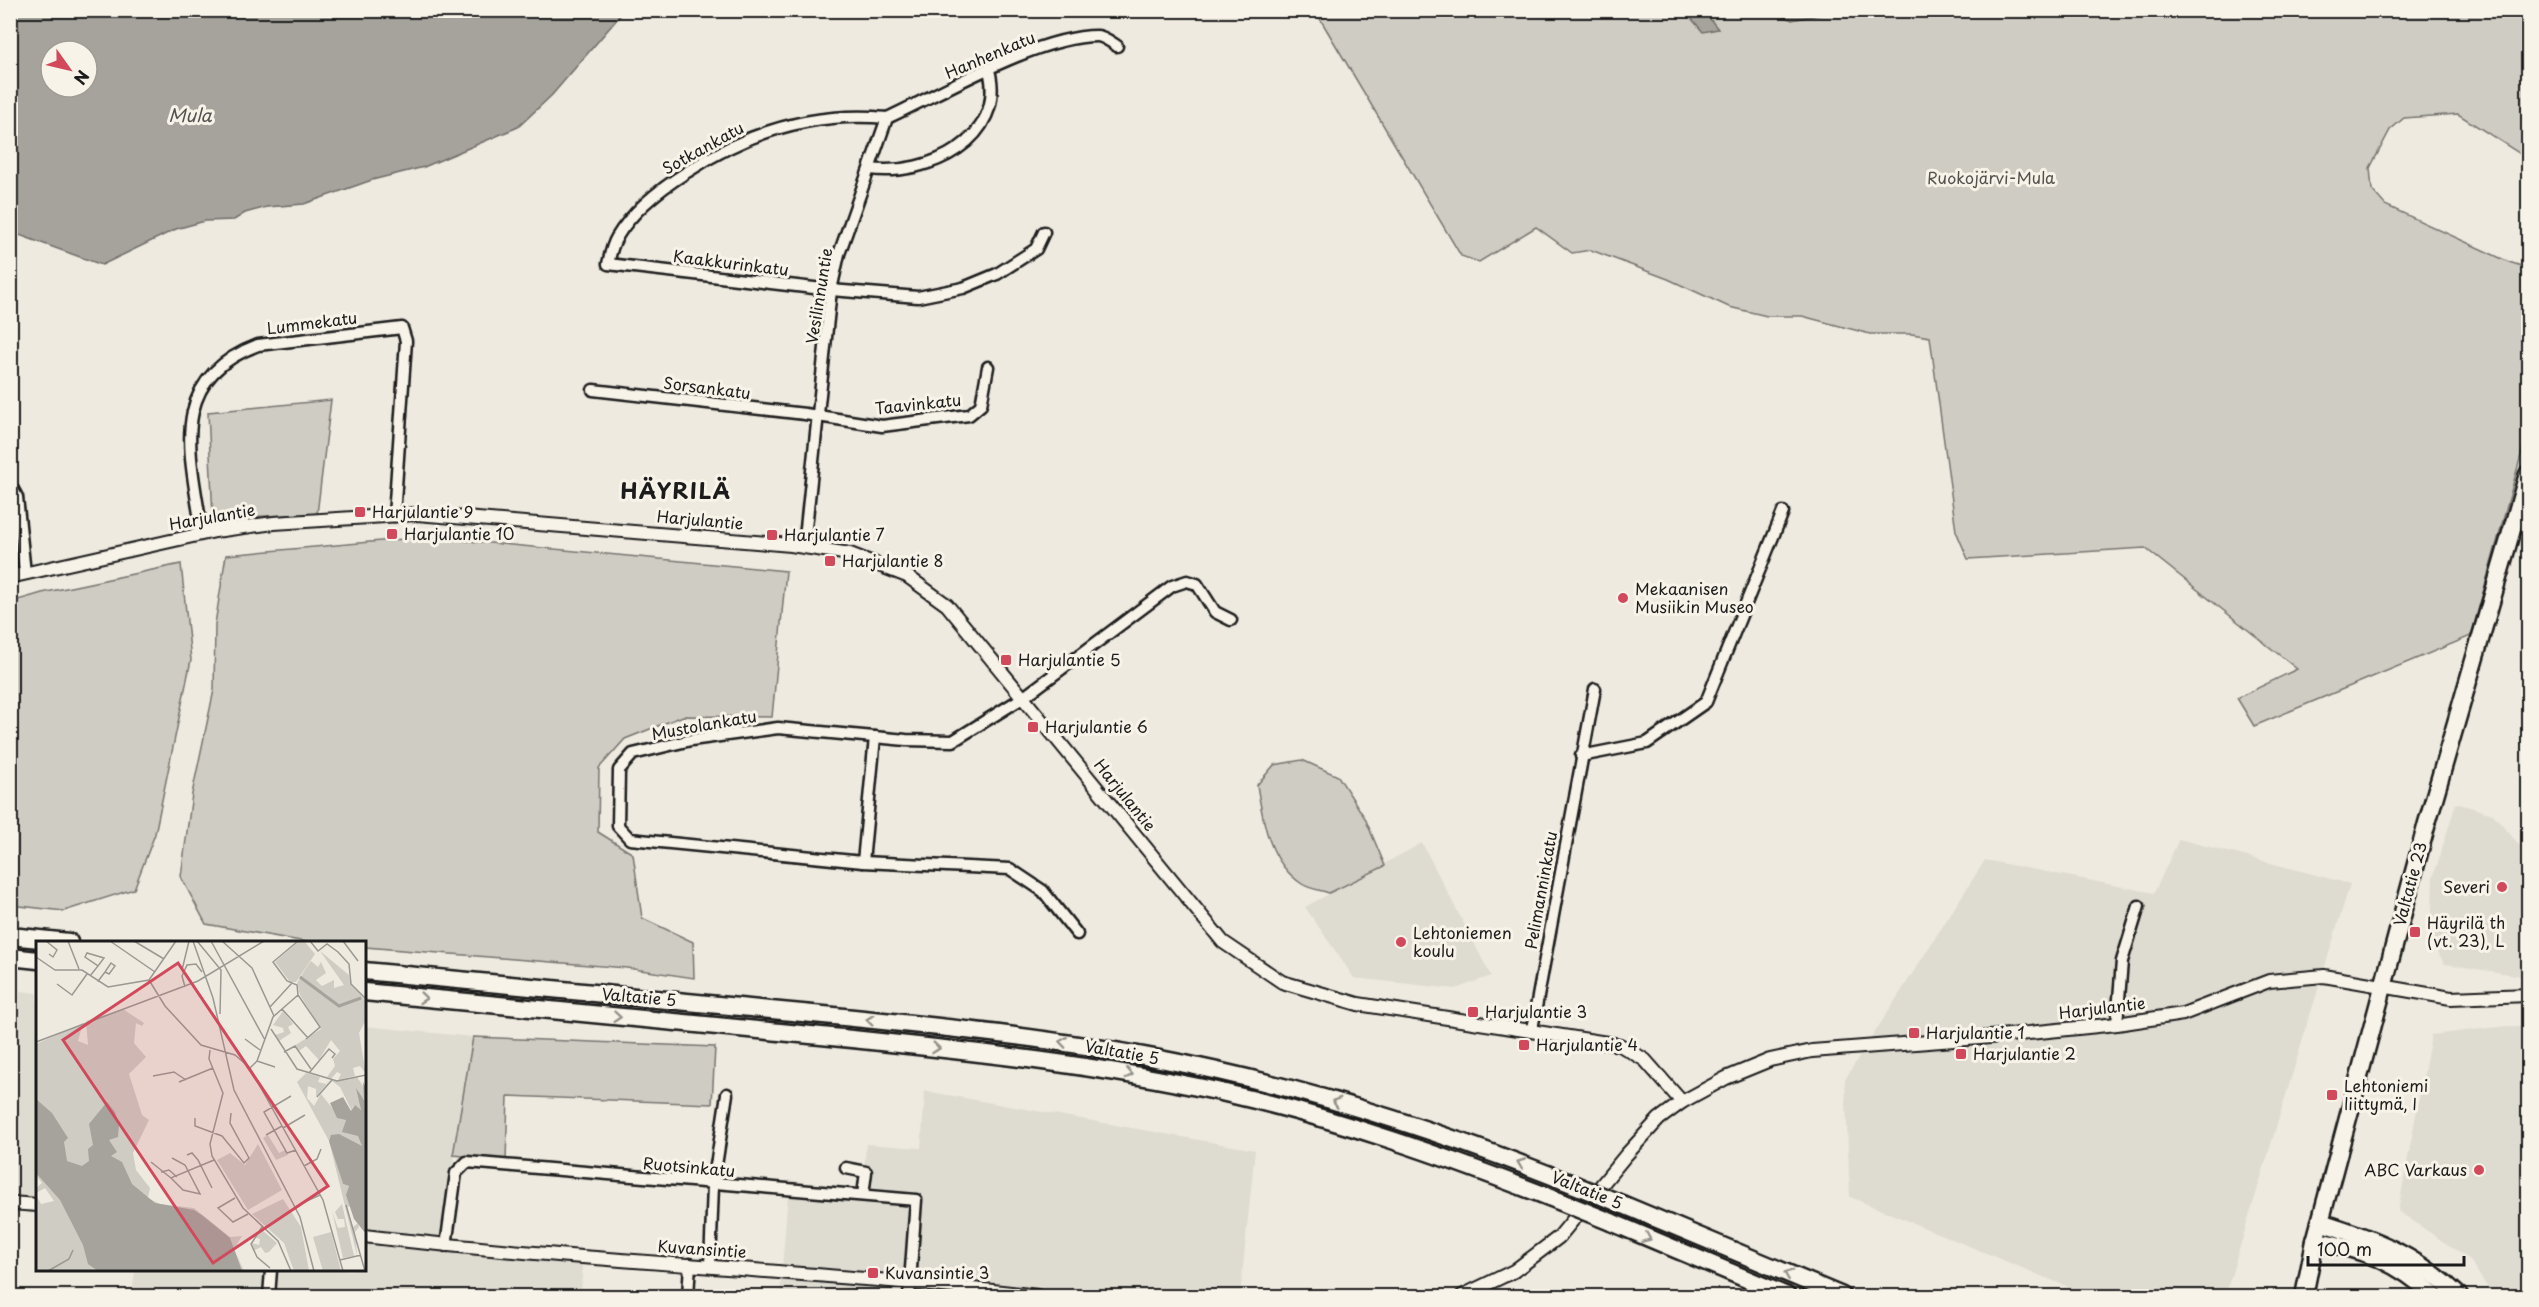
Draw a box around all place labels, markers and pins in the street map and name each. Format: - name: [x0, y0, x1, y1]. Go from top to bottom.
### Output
- place label: Harjulantie 9: [372, 499, 473, 523]
- marker: Harjulantie 9: [353, 505, 367, 519]
- place label: Harjulantie 10: [404, 521, 514, 545]
- place label: Harjulantie 7: [784, 522, 885, 546]
- marker: Harjulantie 10: [385, 527, 399, 541]
- marker: Harjulantie 7: [765, 528, 779, 542]
- place label: Harjulantie 8: [842, 548, 944, 572]
- marker: Harjulantie 8: [823, 554, 837, 568]
- place label: Mekaanisen Musiikin Museo: [1635, 576, 1754, 618]
- marker: Mekaanisen Musiikin Museo: [1616, 591, 1630, 605]
- place label: Harjulantie 5: [1018, 647, 1121, 671]
- marker: Harjulantie 5: [999, 653, 1013, 667]
- place label: Harjulantie 6: [1045, 714, 1148, 738]
- marker: Harjulantie 6: [1026, 720, 1040, 734]
- place label: Severi: [2443, 874, 2490, 898]
- marker: Severi: [2495, 880, 2509, 894]
- place label: Häyrilä th (vt. 23), L: [2427, 910, 2505, 952]
- place label: Lehtoniemen koulu: [1413, 920, 1512, 962]
- marker: Häyrilä th (vt. 23), L: [2408, 925, 2422, 939]
- marker: Lehtoniemen koulu: [1394, 935, 1408, 949]
- place label: Harjulantie 3: [1485, 999, 1587, 1023]
- marker: Harjulantie 3: [1466, 1005, 1480, 1019]
- place label: Harjulantie 1: [1926, 1020, 2025, 1044]
- marker: Harjulantie 1: [1907, 1026, 1921, 1040]
- place label: Harjulantie 4: [1536, 1032, 1638, 1056]
- marker: Harjulantie 4: [1517, 1038, 1531, 1052]
- place label: Harjulantie 2: [1973, 1041, 2076, 1065]
- marker: Harjulantie 2: [1954, 1047, 1968, 1061]
- place label: Lehtoniemi liittymä, I: [2344, 1073, 2428, 1115]
- marker: Lehtoniemi liittymä, I: [2325, 1088, 2339, 1102]
- place label: ABC Varkaus: [2364, 1157, 2467, 1181]
- marker: ABC Varkaus: [2472, 1163, 2486, 1177]
- place label: Kuvansintie 3: [885, 1260, 989, 1284]
- marker: Kuvansintie 3: [866, 1266, 880, 1280]

